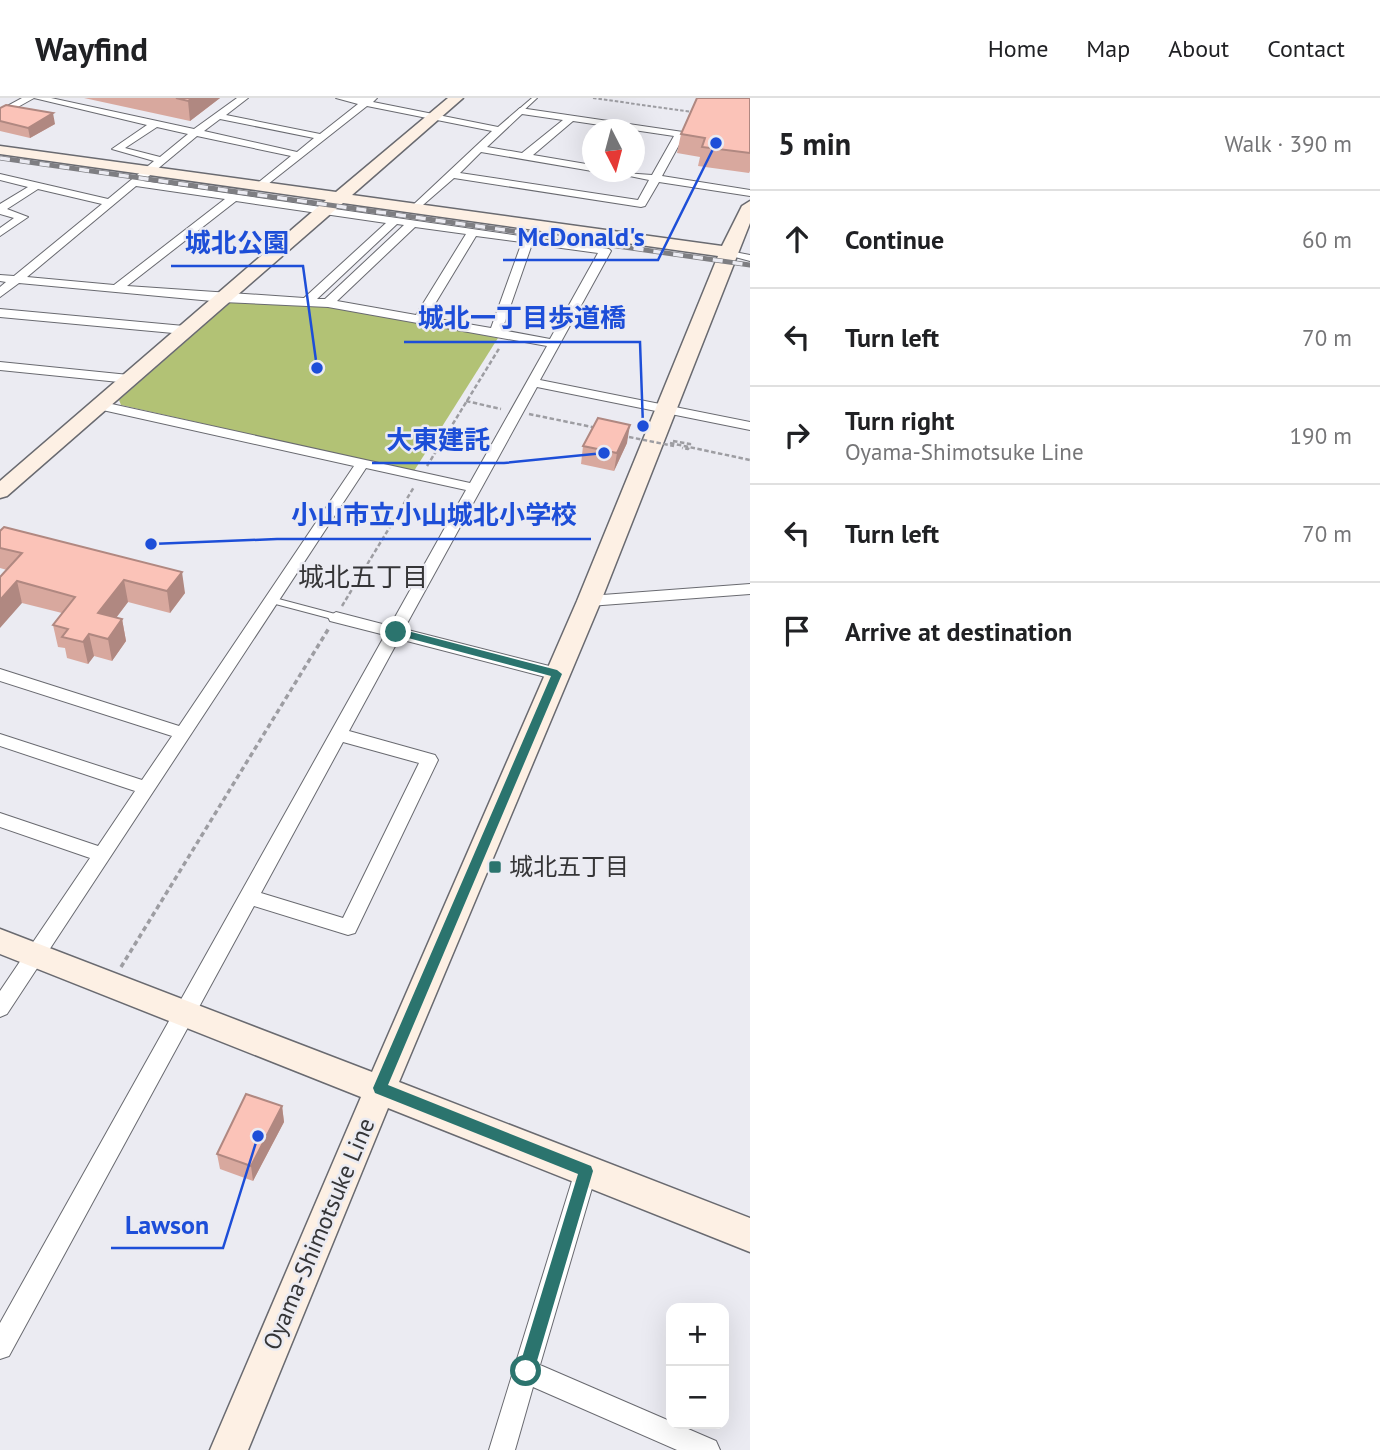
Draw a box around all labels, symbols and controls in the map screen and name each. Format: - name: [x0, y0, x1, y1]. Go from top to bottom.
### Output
- text: Wayfind: [35, 27, 148, 70]
- text: Home: [988, 33, 1048, 64]
- text: Map: [1086, 33, 1130, 64]
- text: About: [1168, 33, 1229, 64]
- text: Contact: [1267, 33, 1345, 64]
- north arrow: [582, 119, 645, 182]
- text: 5 min: [778, 124, 851, 163]
- text: Walk · 390 m: [1225, 129, 1352, 158]
- callout: McDonald's: [503, 213, 658, 260]
- callout: 城北公園: [171, 219, 303, 266]
- text: McDonald's: [517, 220, 645, 253]
- icon: ahead: [778, 220, 816, 258]
- text: Continue: [845, 223, 944, 256]
- text: 60 m: [1302, 225, 1352, 254]
- text: 城北公園: [185, 226, 289, 259]
- callout: 城北一丁目歩道橋: [404, 295, 640, 342]
- text: 城北一丁目歩道橋: [418, 301, 626, 334]
- icon: left: [778, 318, 816, 356]
- text: Turn left: [845, 321, 939, 354]
- text: 70 m: [1302, 323, 1352, 352]
- text: Turn right: [845, 404, 954, 437]
- callout: 大東建託: [372, 416, 504, 463]
- icon: right: [778, 416, 816, 454]
- text: 190 m: [1290, 421, 1352, 450]
- text: 大東建託: [386, 423, 490, 456]
- text: Oyama-Shimotsuke Line: [845, 437, 1084, 466]
- callout: 小山市立小山城北小学校: [277, 492, 591, 539]
- text: 小山市立小山城北小学校: [291, 498, 577, 531]
- icon: left: [778, 514, 816, 552]
- text: Turn left: [845, 517, 939, 550]
- text: 70 m: [1302, 519, 1352, 548]
- district label: 城北五丁目: [298, 560, 428, 593]
- icon: arrive: [778, 612, 816, 650]
- text: Arrive at destination: [845, 615, 1072, 648]
- route end: [380, 616, 411, 647]
- place label: 城北五丁目: [509, 851, 629, 882]
- marker: 城北五丁目: [487, 859, 503, 875]
- street label: Oyama-Shimotsuke Line: [256, 1113, 381, 1354]
- callout: Lawson: [111, 1201, 223, 1248]
- text: Lawson: [125, 1208, 209, 1241]
- map controls: [666, 1303, 729, 1429]
- button: +: [666, 1303, 729, 1366]
- route start: [510, 1355, 541, 1386]
- button: −: [666, 1366, 729, 1429]

